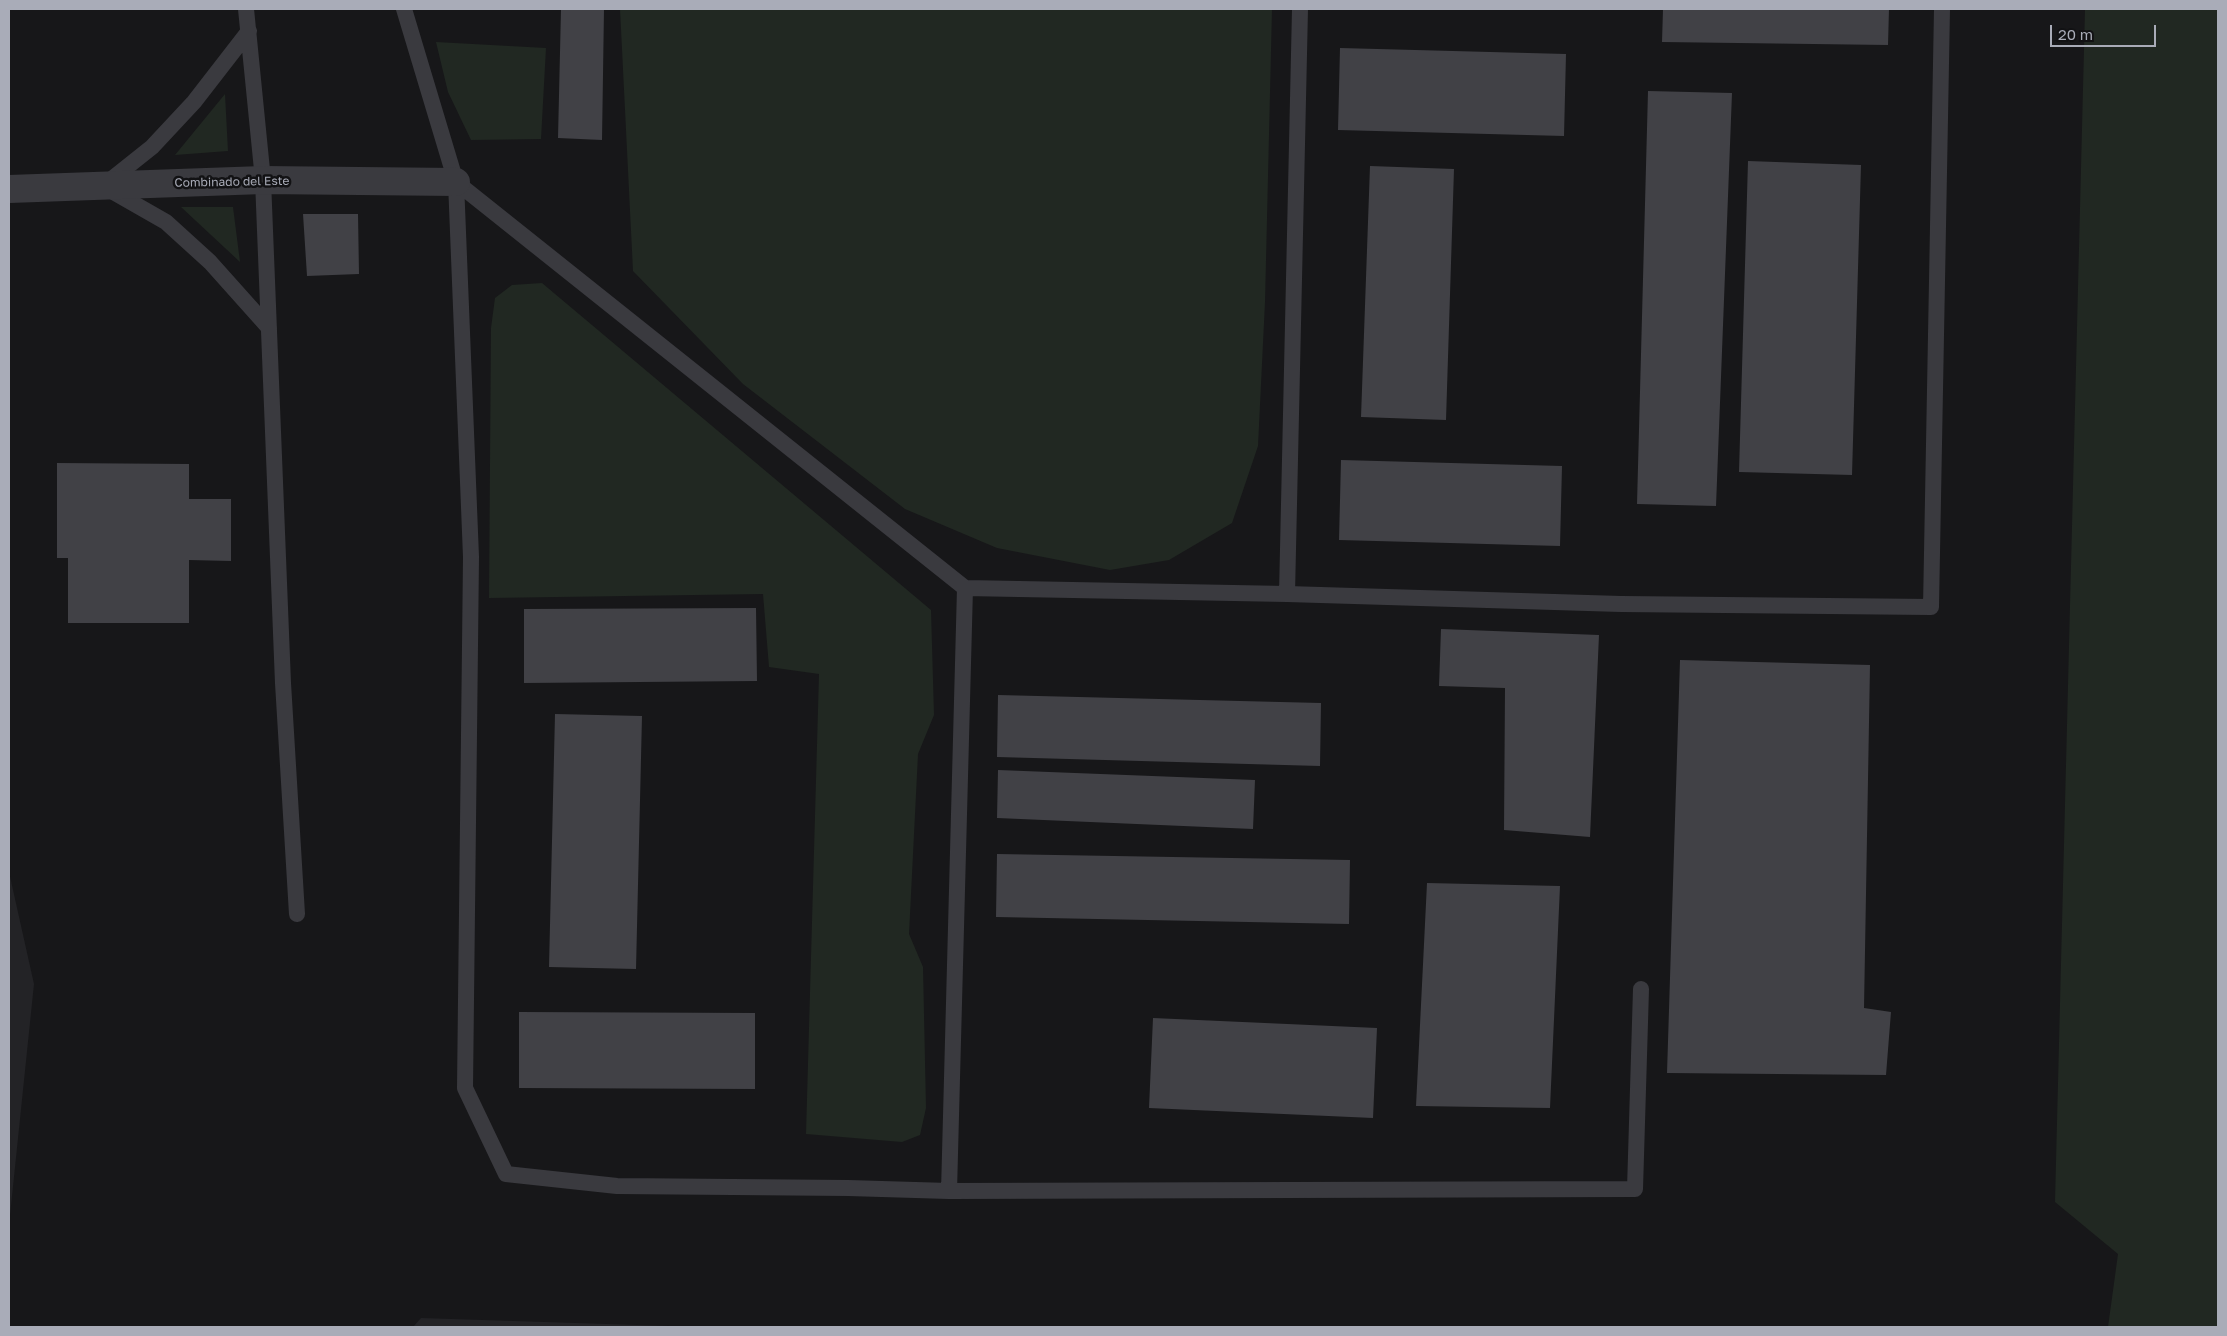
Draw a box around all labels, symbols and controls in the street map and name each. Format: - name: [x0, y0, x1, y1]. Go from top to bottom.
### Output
- scale bar: [2052, 15, 2158, 47]
- text: 20 m: [2058, 25, 2093, 43]
- street label: Combinado del Este: [174, 174, 290, 190]

